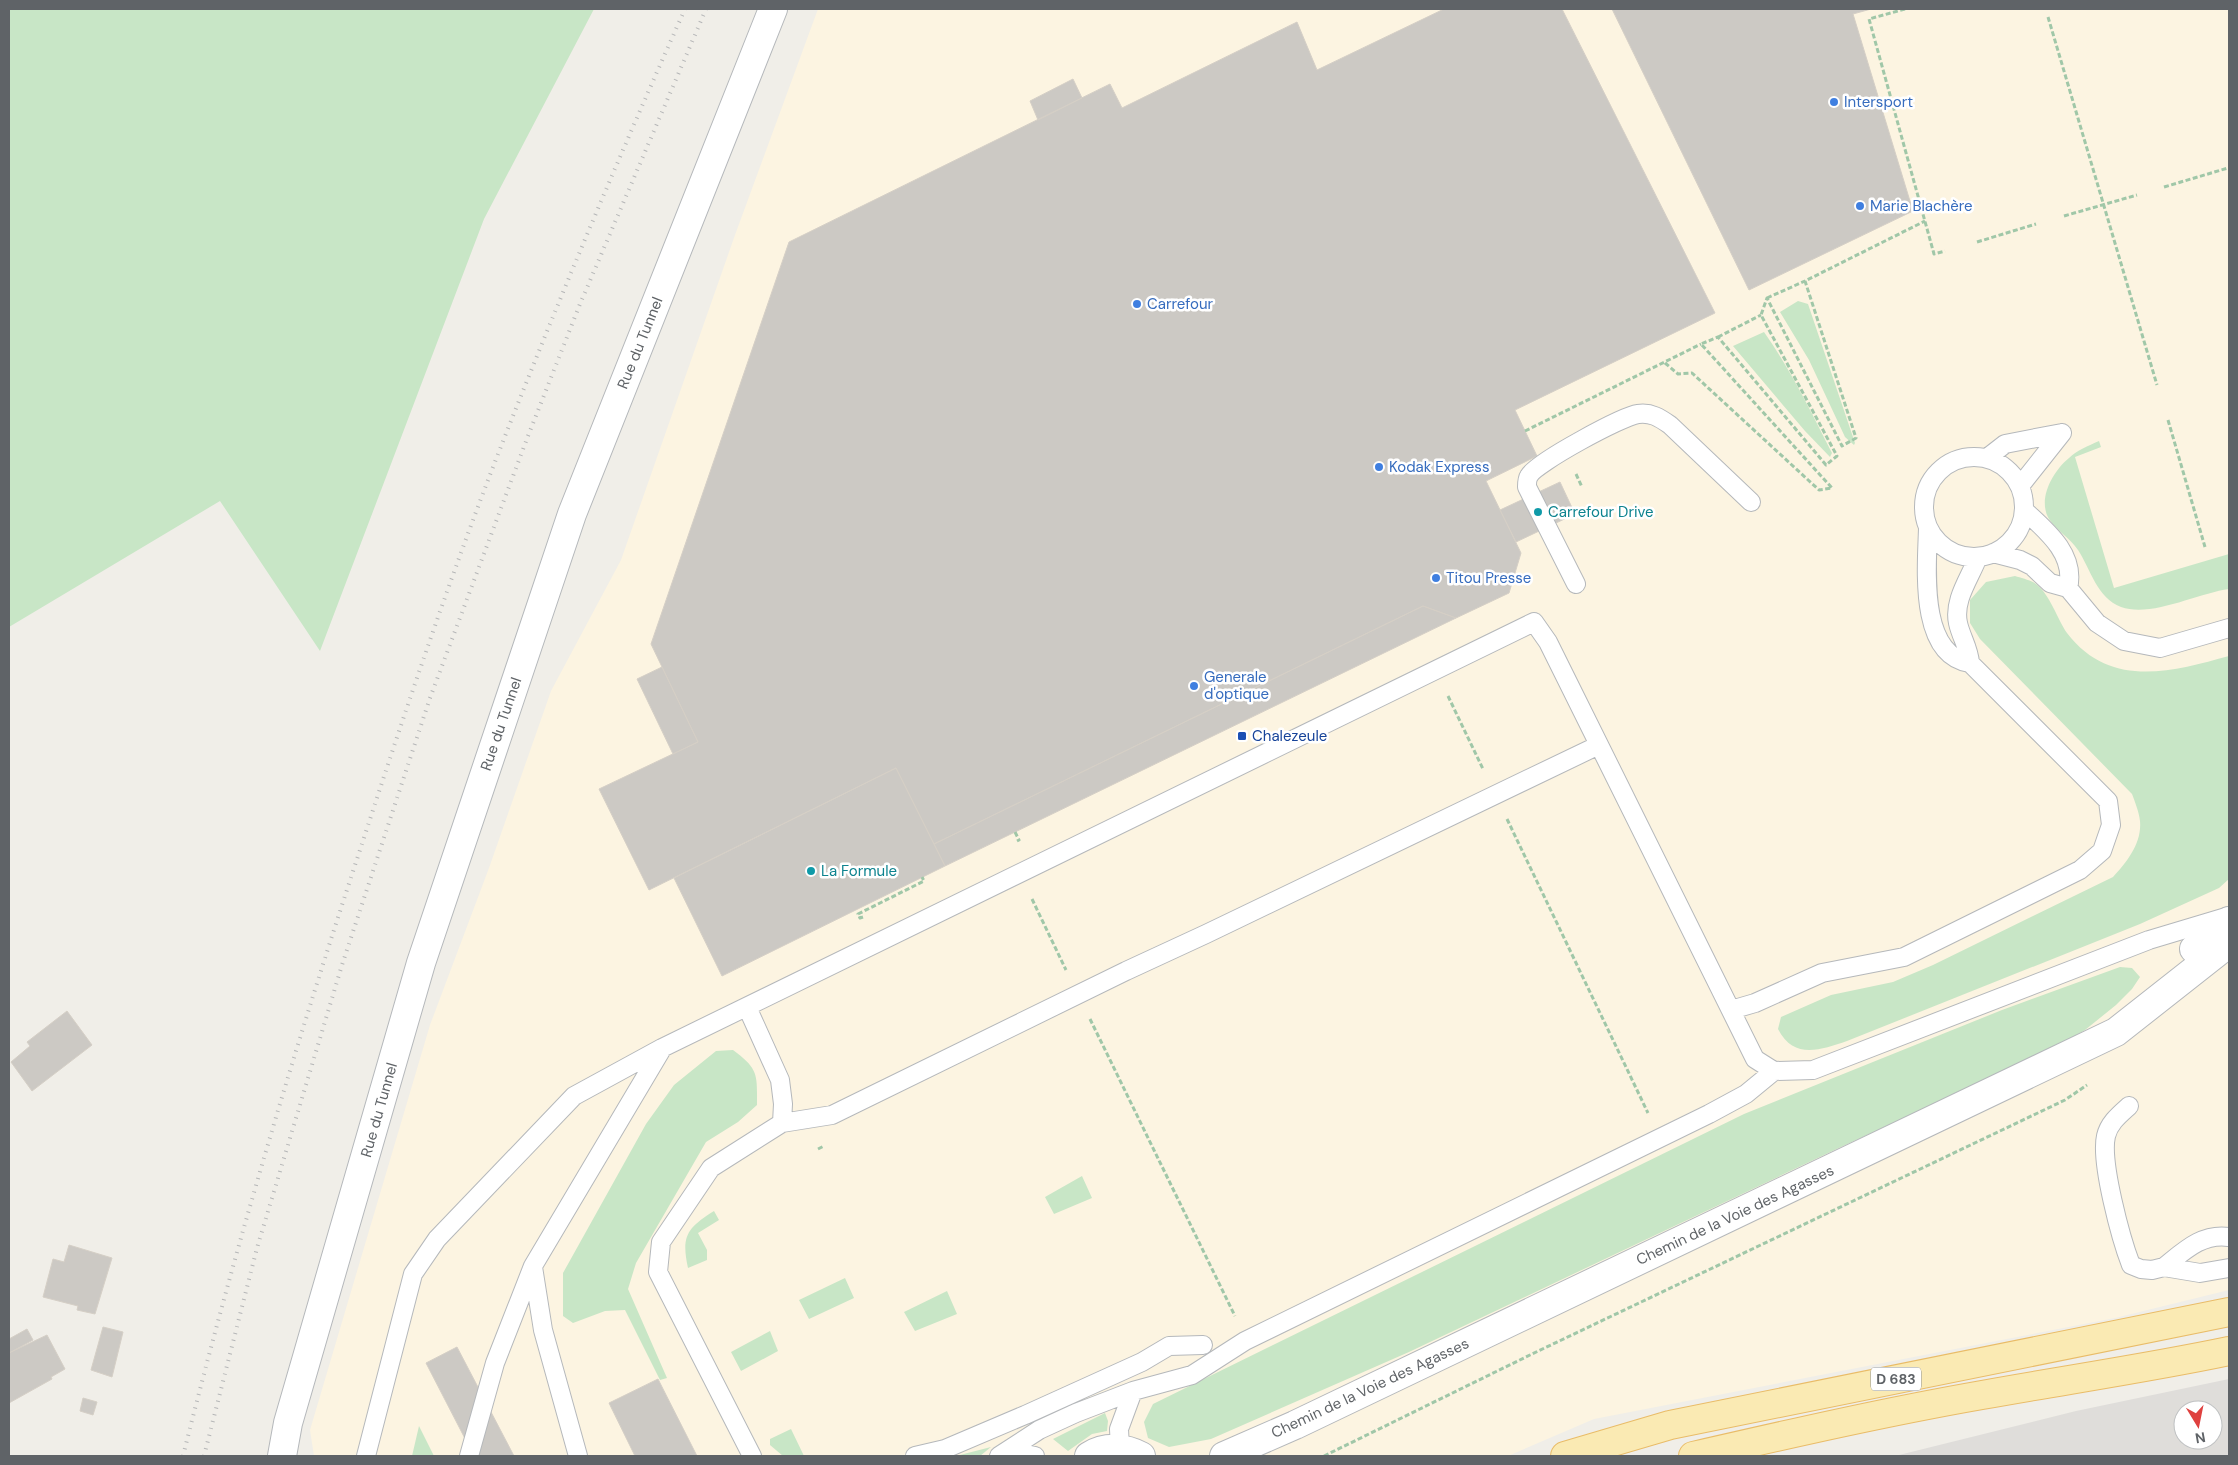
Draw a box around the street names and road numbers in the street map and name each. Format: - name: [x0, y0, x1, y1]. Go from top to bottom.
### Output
- street label: Rue du Tunnel: [612, 294, 668, 392]
- street label: Rue du Tunnel: [476, 675, 526, 773]
- street label: Rue du Tunnel: [356, 1060, 402, 1160]
- street label: Chemin de la Voie des Agasses: [1633, 1160, 1837, 1270]
- street label: Chemin de la Voie des Agasses: [1268, 1333, 1472, 1443]
- road number: D 683: [1871, 1368, 1921, 1390]

